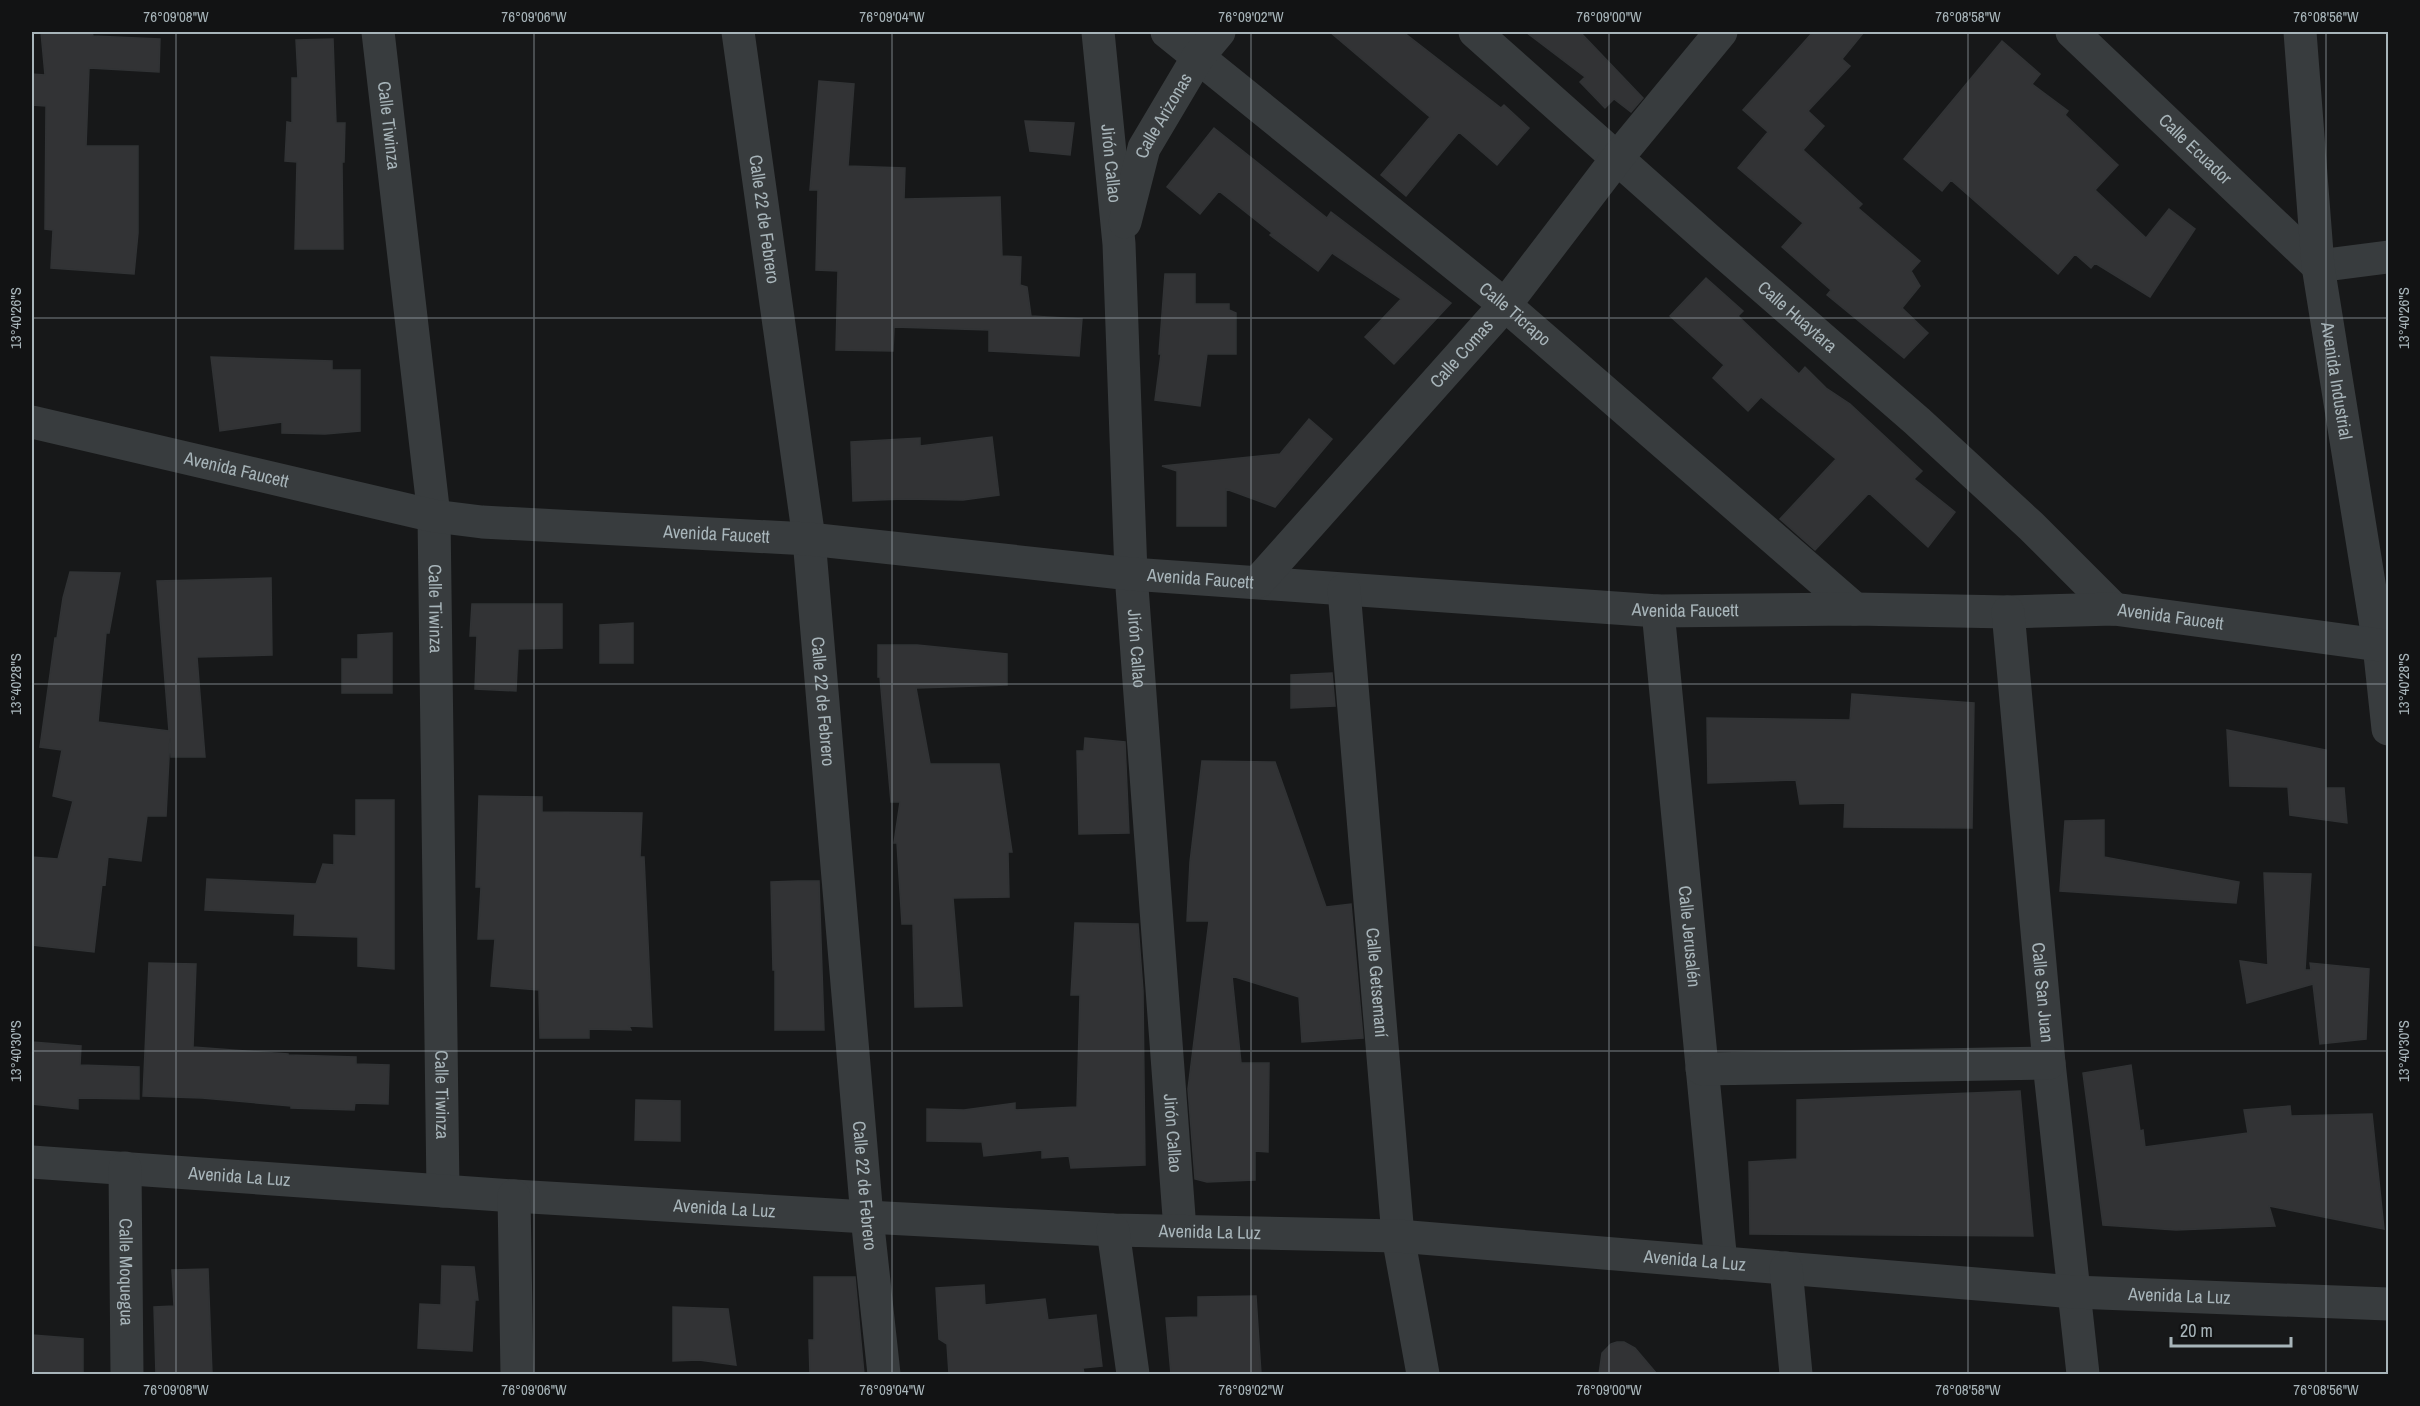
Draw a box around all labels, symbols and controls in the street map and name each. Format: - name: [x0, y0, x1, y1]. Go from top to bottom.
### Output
- text: 76°09'08"W: [143, 6, 209, 27]
- text: 76°09'06"W: [501, 6, 567, 27]
- text: 76°09'04"W: [859, 6, 925, 27]
- text: 76°09'02"W: [1218, 6, 1284, 27]
- text: 76°09'00"W: [1576, 6, 1642, 27]
- text: 76°08'58"W: [1935, 6, 2001, 27]
- text: 76°08'56"W: [2293, 6, 2359, 27]
- street label: Calle Arizonas: [1129, 68, 1198, 161]
- street label: Calle Tiwinza: [372, 80, 407, 171]
- street label: Calle Ecuador: [2153, 108, 2238, 190]
- street label: Jirón Callao: [1095, 123, 1128, 204]
- street label: Calle 22 de Febrero: [743, 153, 786, 285]
- street label: Calle Huaytara: [1752, 275, 1843, 358]
- street label: Calle Ticrapo: [1474, 276, 1557, 352]
- text: 13°40'26"S: [5, 287, 26, 349]
- text: 13°40'26"S: [2393, 287, 2414, 349]
- street label: Calle Comas: [1424, 313, 1499, 393]
- street label: Avenida Industrial: [2315, 319, 2359, 441]
- street label: Avenida Faucett: [181, 445, 291, 494]
- street label: Avenida Faucett: [662, 518, 770, 549]
- street label: Avenida Faucett: [1145, 562, 1254, 595]
- street label: Calle Tiwinza: [423, 564, 449, 653]
- street label: Avenida Faucett: [1630, 596, 1739, 623]
- street label: Avenida Faucett: [2115, 596, 2225, 636]
- street label: Jirón Callao: [1122, 608, 1152, 689]
- street label: Calle 22 de Febrero: [805, 636, 841, 767]
- text: 13°40'28"S: [5, 653, 26, 715]
- text: 13°40'28"S: [2393, 653, 2414, 715]
- street label: Calle Jerusalén: [1673, 885, 1707, 988]
- street label: Calle Getsemaní: [1360, 927, 1394, 1039]
- street label: Calle San Juan: [2026, 941, 2060, 1043]
- text: 13°40'30"S: [5, 1020, 26, 1082]
- text: 13°40'30"S: [2393, 1020, 2414, 1082]
- street label: Calle Tiwinza: [429, 1050, 455, 1139]
- street label: Jirón Callao: [1158, 1093, 1189, 1173]
- street label: Calle 22 de Febrero: [847, 1120, 884, 1252]
- street label: Avenida La Luz: [187, 1160, 292, 1192]
- street label: Avenida La Luz: [672, 1192, 776, 1224]
- street label: Calle Moquegua: [113, 1218, 140, 1326]
- street label: Avenida La Luz: [1157, 1218, 1261, 1245]
- street label: Avenida La Luz: [1642, 1243, 1747, 1277]
- street label: Avenida La Luz: [2127, 1281, 2231, 1310]
- scale bar: [2171, 1310, 2291, 1348]
- text: 20 m: [2180, 1318, 2213, 1343]
- text: 76°09'08"W: [143, 1379, 209, 1400]
- text: 76°09'06"W: [501, 1379, 567, 1400]
- text: 76°09'04"W: [859, 1379, 925, 1400]
- text: 76°09'02"W: [1218, 1379, 1284, 1400]
- text: 76°09'00"W: [1576, 1379, 1642, 1400]
- text: 76°08'58"W: [1935, 1379, 2001, 1400]
- text: 76°08'56"W: [2293, 1379, 2359, 1400]

